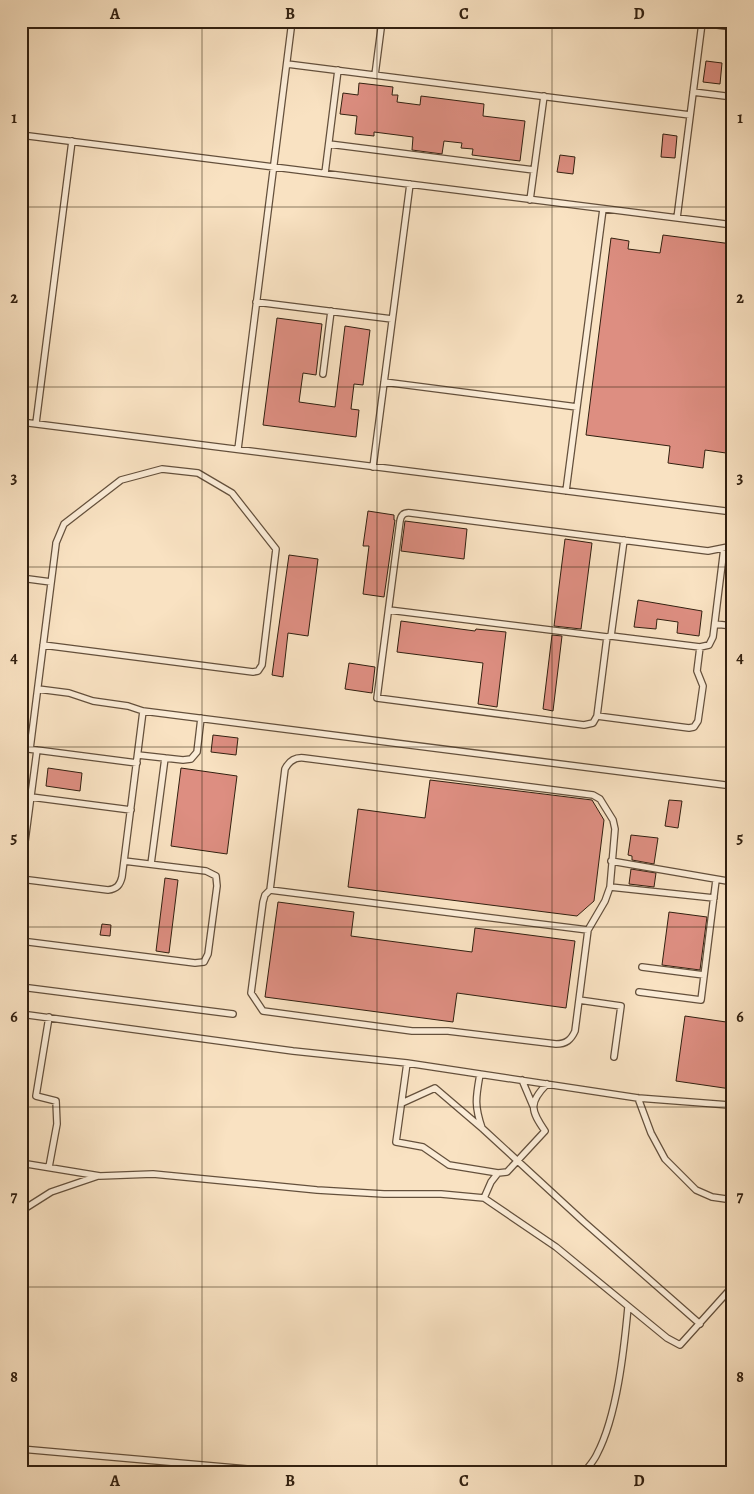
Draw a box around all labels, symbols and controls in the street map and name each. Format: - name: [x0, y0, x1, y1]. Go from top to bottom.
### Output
- text: A: [109, 3, 121, 25]
- text: B: [285, 3, 295, 25]
- text: C: [459, 3, 469, 25]
- text: D: [633, 3, 645, 25]
- text: 1: [11, 107, 17, 129]
- text: 1: [737, 107, 743, 129]
- text: 2: [10, 287, 18, 309]
- text: 2: [736, 287, 744, 309]
- text: 3: [11, 467, 18, 489]
- text: 3: [737, 467, 744, 489]
- text: 4: [10, 647, 18, 669]
- text: 4: [736, 647, 744, 669]
- text: 5: [11, 827, 18, 849]
- text: 5: [737, 827, 744, 849]
- text: 6: [10, 1006, 18, 1028]
- text: 6: [736, 1006, 744, 1028]
- text: 7: [11, 1186, 18, 1208]
- text: 7: [737, 1186, 744, 1208]
- text: 8: [10, 1366, 18, 1388]
- text: 8: [736, 1366, 744, 1388]
- text: A: [109, 1470, 121, 1492]
- text: B: [285, 1470, 295, 1492]
- text: C: [459, 1470, 469, 1492]
- text: D: [633, 1470, 645, 1492]

